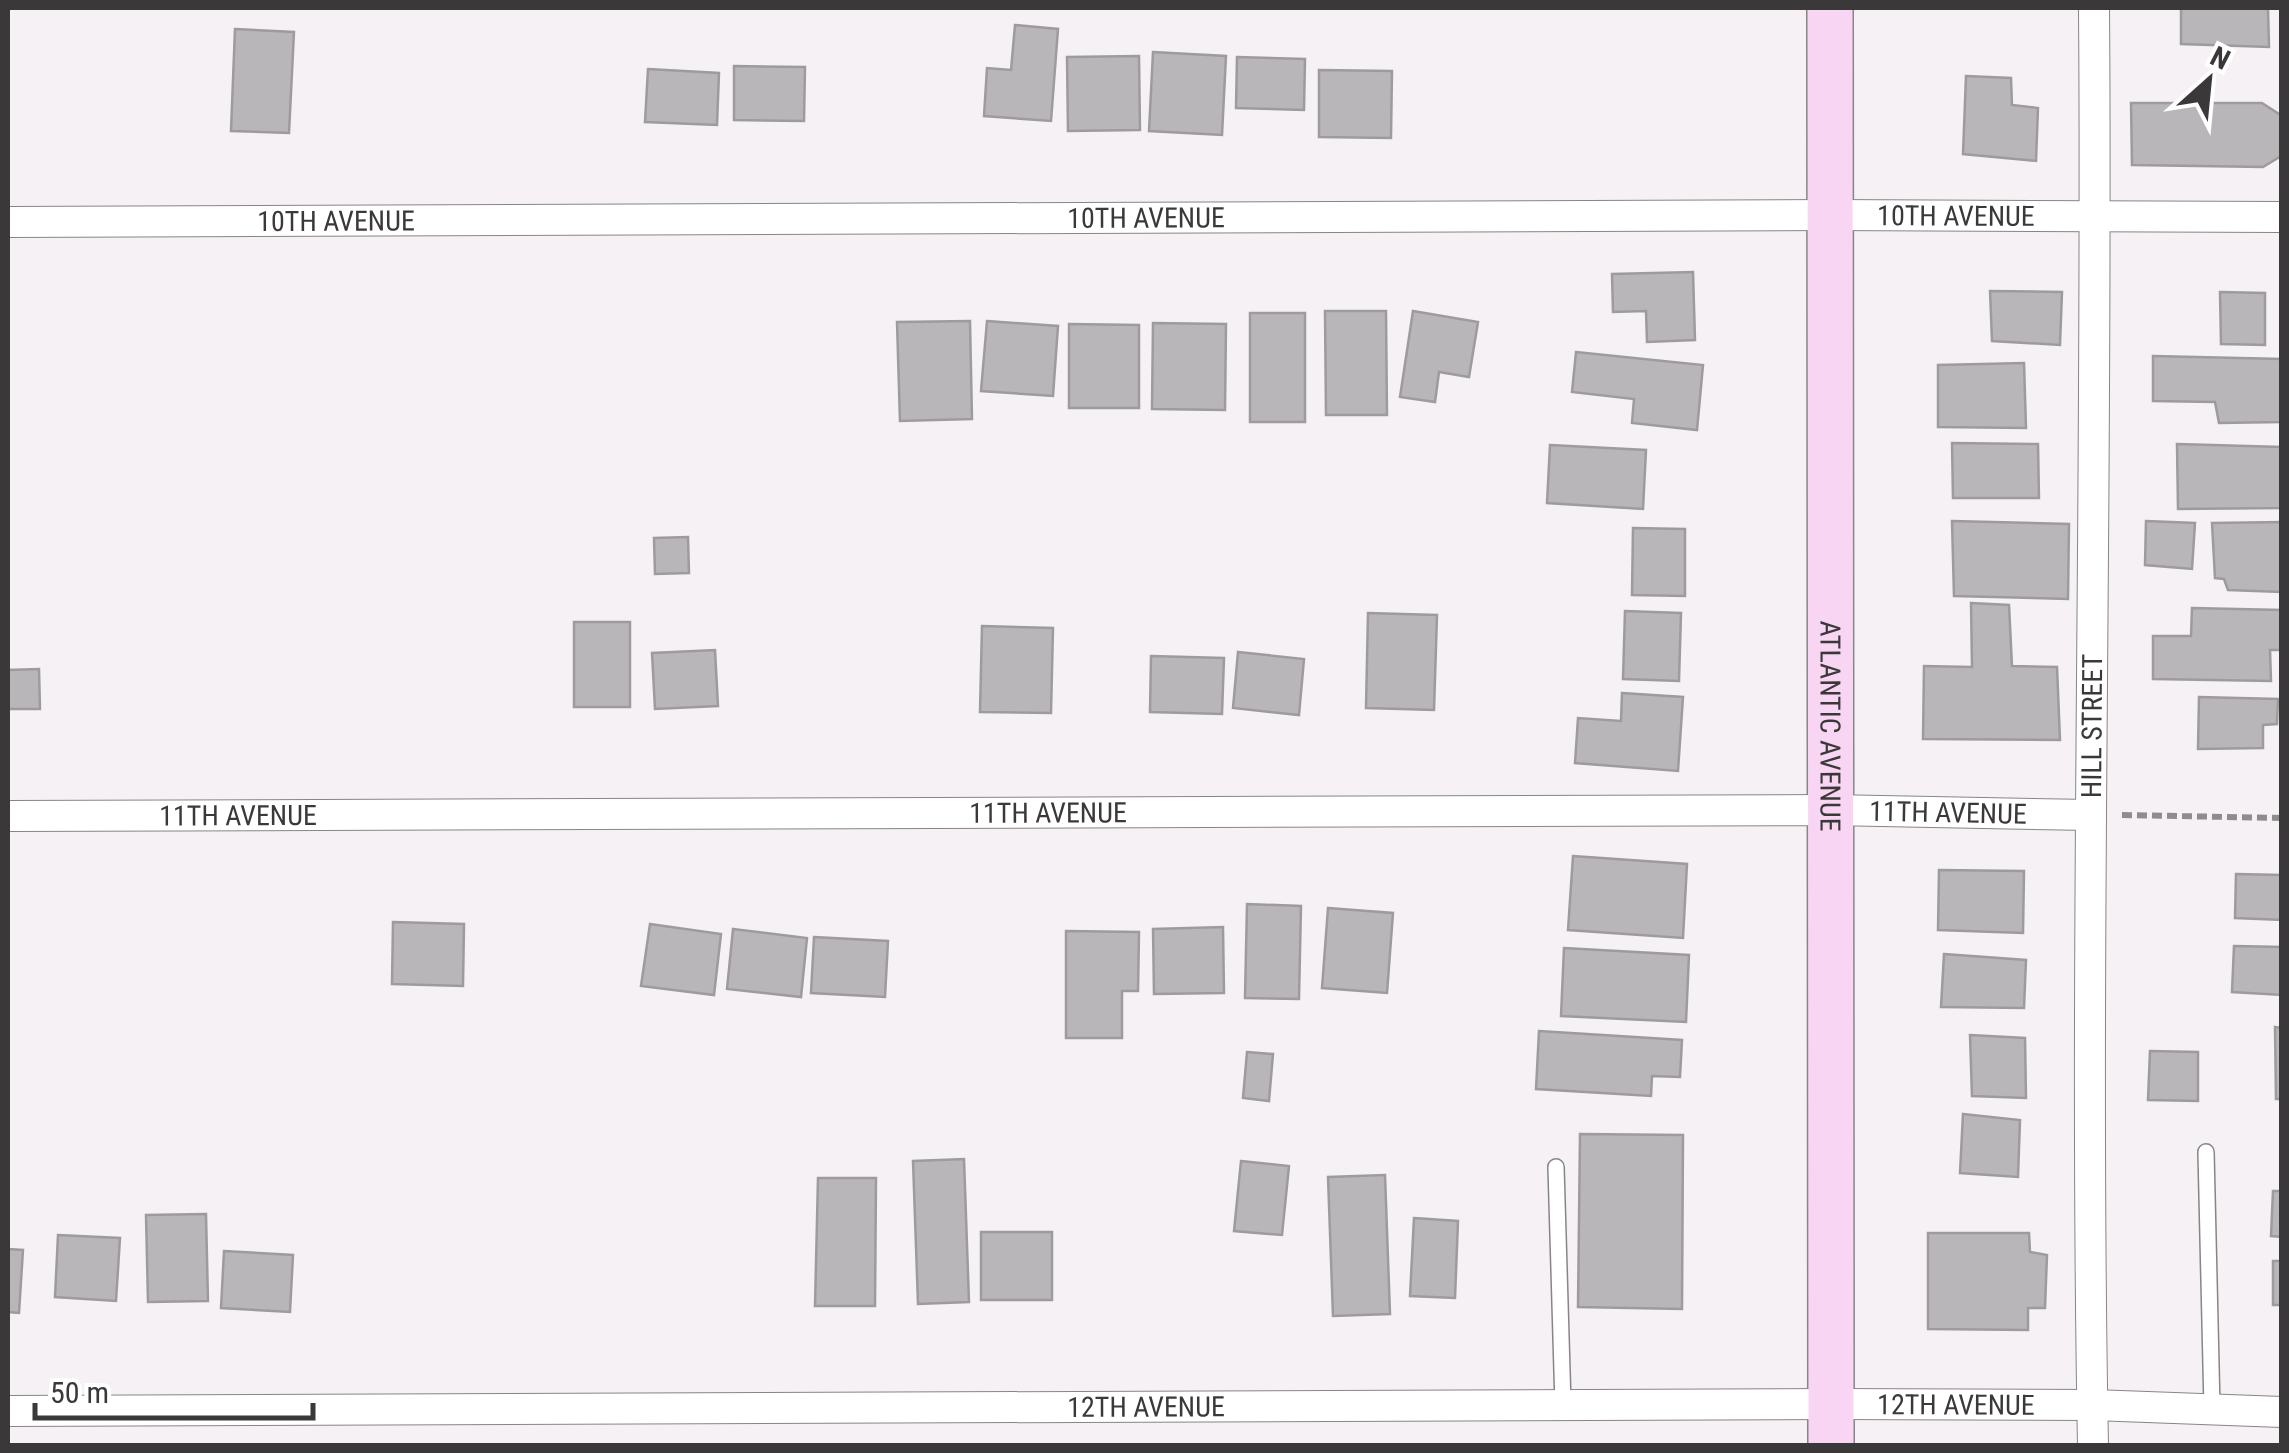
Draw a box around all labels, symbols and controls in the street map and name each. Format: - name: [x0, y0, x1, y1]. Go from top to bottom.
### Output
- north arrow: [2159, 30, 2259, 130]
- text: N: [2205, 40, 2235, 77]
- street label: 10TH AVENUE: [1877, 199, 2035, 233]
- street label: 10TH AVENUE: [1067, 201, 1225, 235]
- street label: 10TH AVENUE: [257, 204, 415, 238]
- street label: ATLANTIC AVENUE: [1813, 620, 1847, 832]
- street label: HILL STREET: [2075, 654, 2109, 798]
- street label: 11TH AVENUE: [1869, 795, 2027, 831]
- street label: 11TH AVENUE: [969, 796, 1127, 830]
- street label: 11TH AVENUE: [159, 799, 317, 833]
- scale bar: [35, 1358, 312, 1420]
- text: 50 m: [50, 1375, 109, 1410]
- street label: 12TH AVENUE: [1877, 1388, 2035, 1422]
- street label: 12TH AVENUE: [1067, 1390, 1225, 1424]

